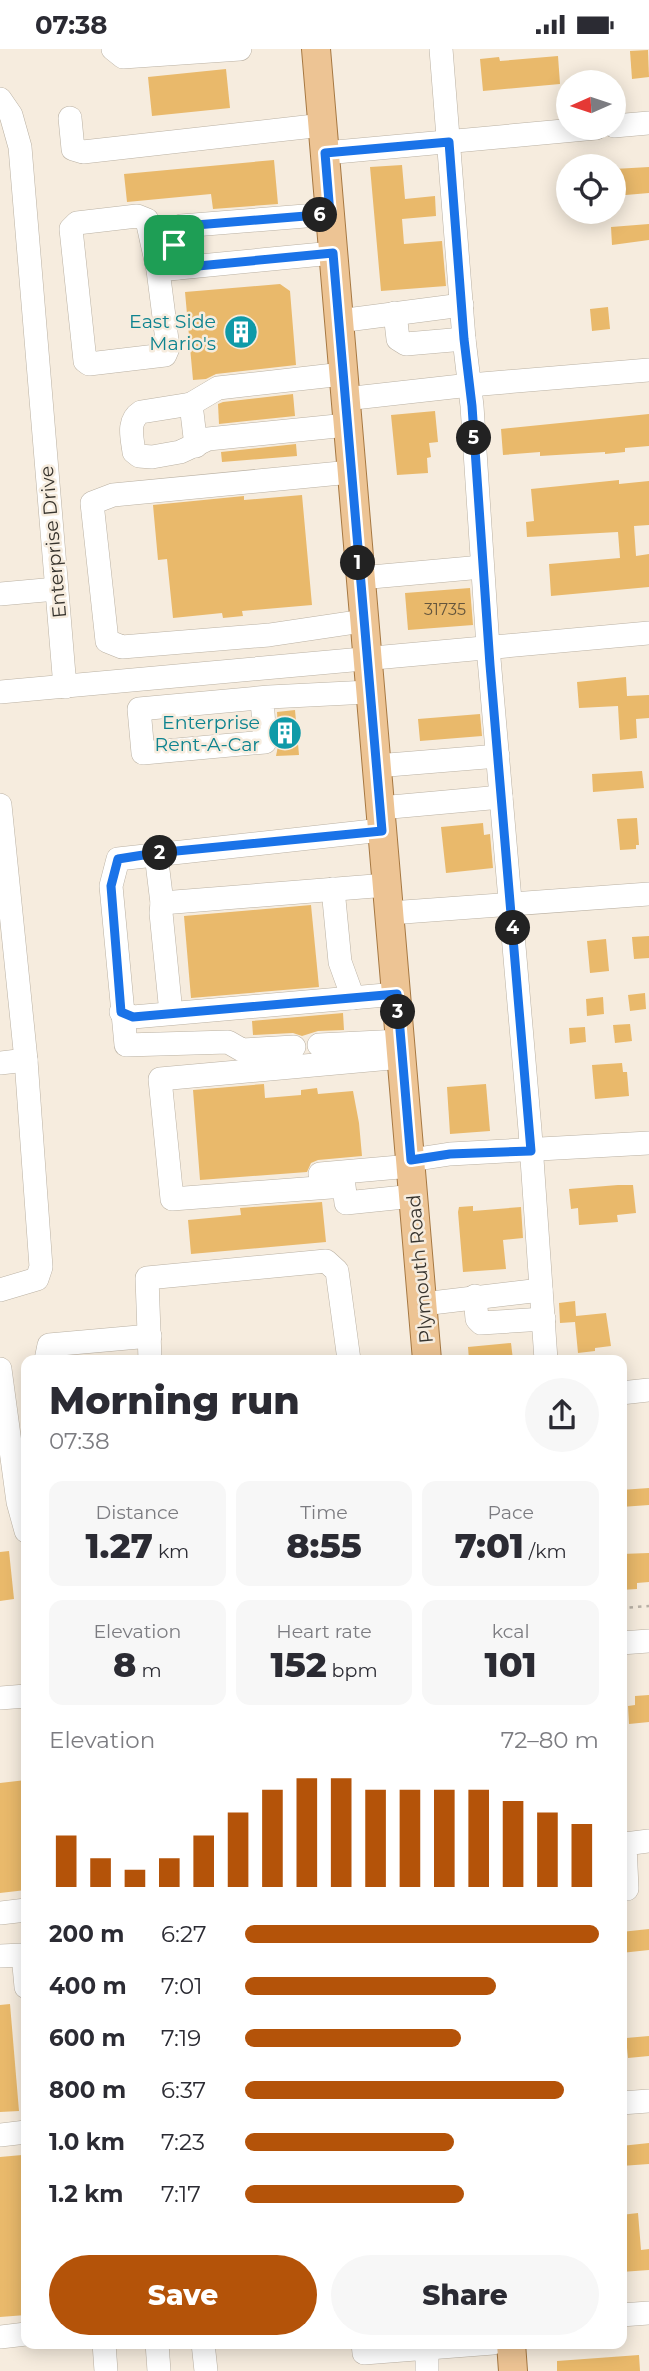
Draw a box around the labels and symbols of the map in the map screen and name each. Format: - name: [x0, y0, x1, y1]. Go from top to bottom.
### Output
- north arrow: [556, 70, 626, 140]
- pin: 6: [302, 197, 338, 233]
- pin: [144, 215, 204, 275]
- place label: East Side Mario's: [129, 310, 216, 355]
- building icon: East Side Mario's: [222, 313, 260, 351]
- pin: 5: [456, 421, 491, 455]
- street label: Enterprise Drive: [35, 465, 71, 619]
- pin: 1: [340, 545, 376, 581]
- house number: 31735: [424, 600, 466, 619]
- place label: Enterprise Rent-A-Car: [155, 711, 260, 756]
- building icon: Enterprise Rent-A-Car: [266, 714, 304, 752]
- pin: 2: [142, 835, 178, 871]
- pin: 4: [496, 911, 530, 945]
- pin: 3: [380, 995, 416, 1030]
- street label: Plymouth Road: [402, 1194, 438, 1344]

